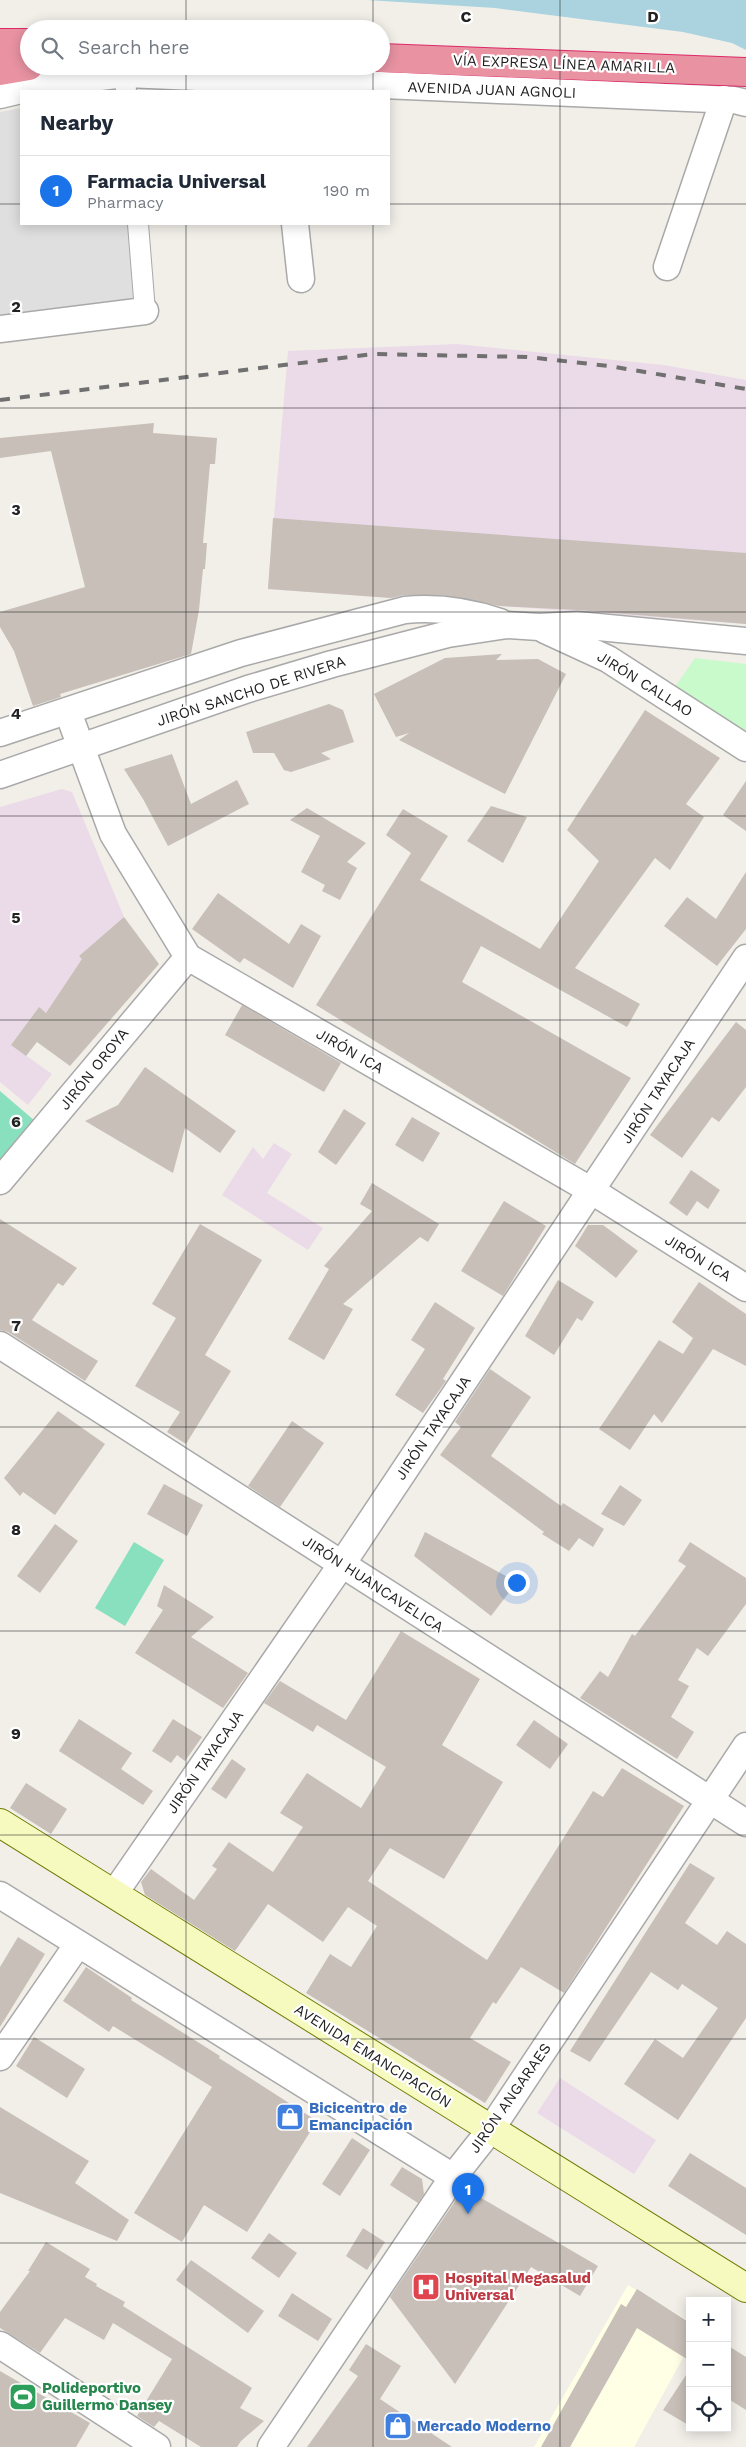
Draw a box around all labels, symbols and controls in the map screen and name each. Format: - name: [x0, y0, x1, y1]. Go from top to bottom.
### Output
- text: C: [461, 7, 472, 26]
- text: D: [647, 7, 659, 26]
- search box: [20, 20, 390, 75]
- icon: search: [38, 34, 66, 62]
- text: Search here: [78, 36, 189, 59]
- street label: VÍA EXPRESA LÍNEA AMARILLA: [453, 51, 676, 77]
- street label: AVENIDA JUAN AGNOLI: [407, 78, 577, 102]
- text: Nearby: [40, 110, 113, 135]
- text: Farmacia Universal: [87, 170, 266, 193]
- text: 1: [53, 181, 59, 200]
- text: 190 m: [323, 181, 370, 200]
- text: Pharmacy: [87, 193, 163, 212]
- text: 2: [11, 297, 21, 316]
- text: 3: [11, 500, 21, 519]
- street label: JIRÓN CALLAO: [594, 647, 697, 721]
- street label: JIRÓN SANCHO DE RIVERA: [154, 651, 348, 730]
- text: 4: [11, 704, 21, 723]
- text: 5: [11, 908, 21, 927]
- street label: JIRÓN OROYA: [55, 1024, 132, 1113]
- street label: JIRÓN ICA: [313, 1024, 387, 1078]
- street label: JIRÓN TAYACAJA: [616, 1034, 699, 1147]
- text: 6: [11, 1112, 21, 1131]
- street label: JIRÓN ICA: [662, 1230, 735, 1286]
- text: 7: [11, 1316, 21, 1335]
- street label: JIRÓN TAYACAJA: [391, 1372, 475, 1484]
- text: 8: [11, 1520, 21, 1539]
- street label: JIRÓN HUANCAVELICA: [299, 1531, 448, 1636]
- your location: [504, 1570, 530, 1596]
- street label: JIRÓN TAYACAJA: [162, 1706, 247, 1817]
- text: 9: [11, 1724, 21, 1743]
- street label: AVENIDA EMANCIPACIÓN: [291, 1999, 455, 2112]
- street label: JIRÓN ANGARAES: [464, 2039, 555, 2157]
- place label: Bicicentro de Emancipación: [309, 2099, 413, 2134]
- shop icon: Bicicentro de Emancipación: [275, 2102, 305, 2132]
- pin: 1: [452, 2173, 484, 2214]
- place label: Hospital Megasalud Universal: [445, 2269, 591, 2304]
- hospital icon: Hospital Megasalud Universal: [411, 2272, 441, 2302]
- map controls: [686, 2297, 731, 2432]
- button: +: [686, 2297, 731, 2342]
- button: −: [686, 2342, 731, 2387]
- place label: Polideportivo Guillermo Dansey: [42, 2379, 173, 2414]
- sports icon: Polideportivo Guillermo Dansey: [8, 2382, 38, 2412]
- button: locate: [686, 2387, 731, 2432]
- shop icon: Mercado Moderno: [383, 2411, 413, 2441]
- place label: Mercado Moderno: [417, 2417, 551, 2435]

